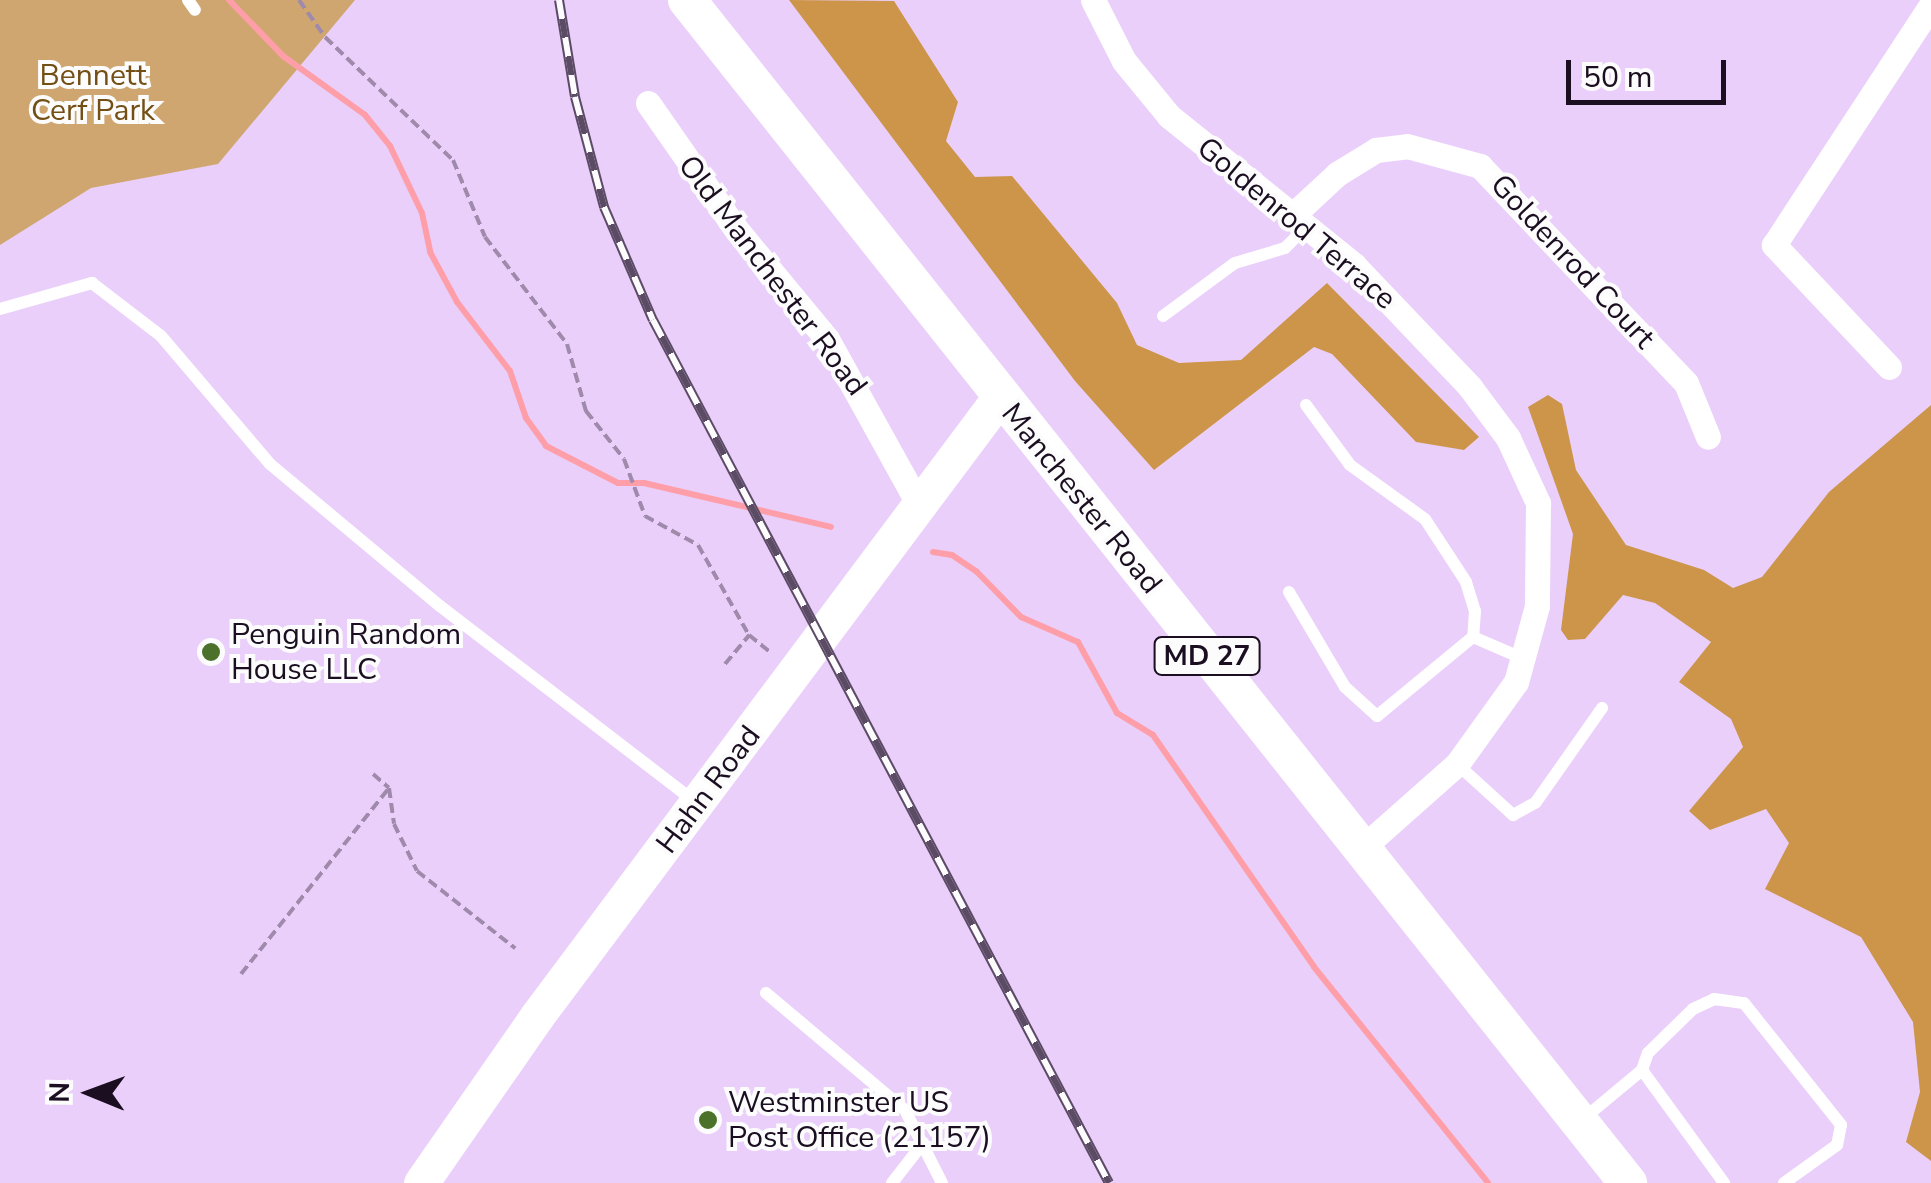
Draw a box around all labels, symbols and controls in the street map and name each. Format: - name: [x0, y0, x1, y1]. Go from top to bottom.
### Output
- scale bar: [1571, 40, 1731, 102]
- text: 50 m: [1583, 57, 1652, 98]
- park label: Bennett Cerf Park: [31, 58, 155, 128]
- street label: Goldenrod Terrace: [1189, 130, 1403, 318]
- street label: Old Manchester Road: [670, 149, 874, 403]
- street label: Goldenrod Court: [1482, 168, 1662, 356]
- street label: Manchester Road: [993, 397, 1169, 601]
- place label: Penguin Random House LLC: [231, 617, 461, 688]
- road number: MD 27: [1152, 633, 1262, 679]
- marker: Penguin Random House LLC: [200, 641, 222, 663]
- street label: Hahn Road: [649, 719, 769, 861]
- north arrow: [40, 1043, 140, 1143]
- text: N: [41, 1082, 79, 1103]
- place label: Westminster US Post Office (21157): [728, 1085, 991, 1156]
- marker: Westminster US Post Office (21157): [697, 1109, 719, 1131]

